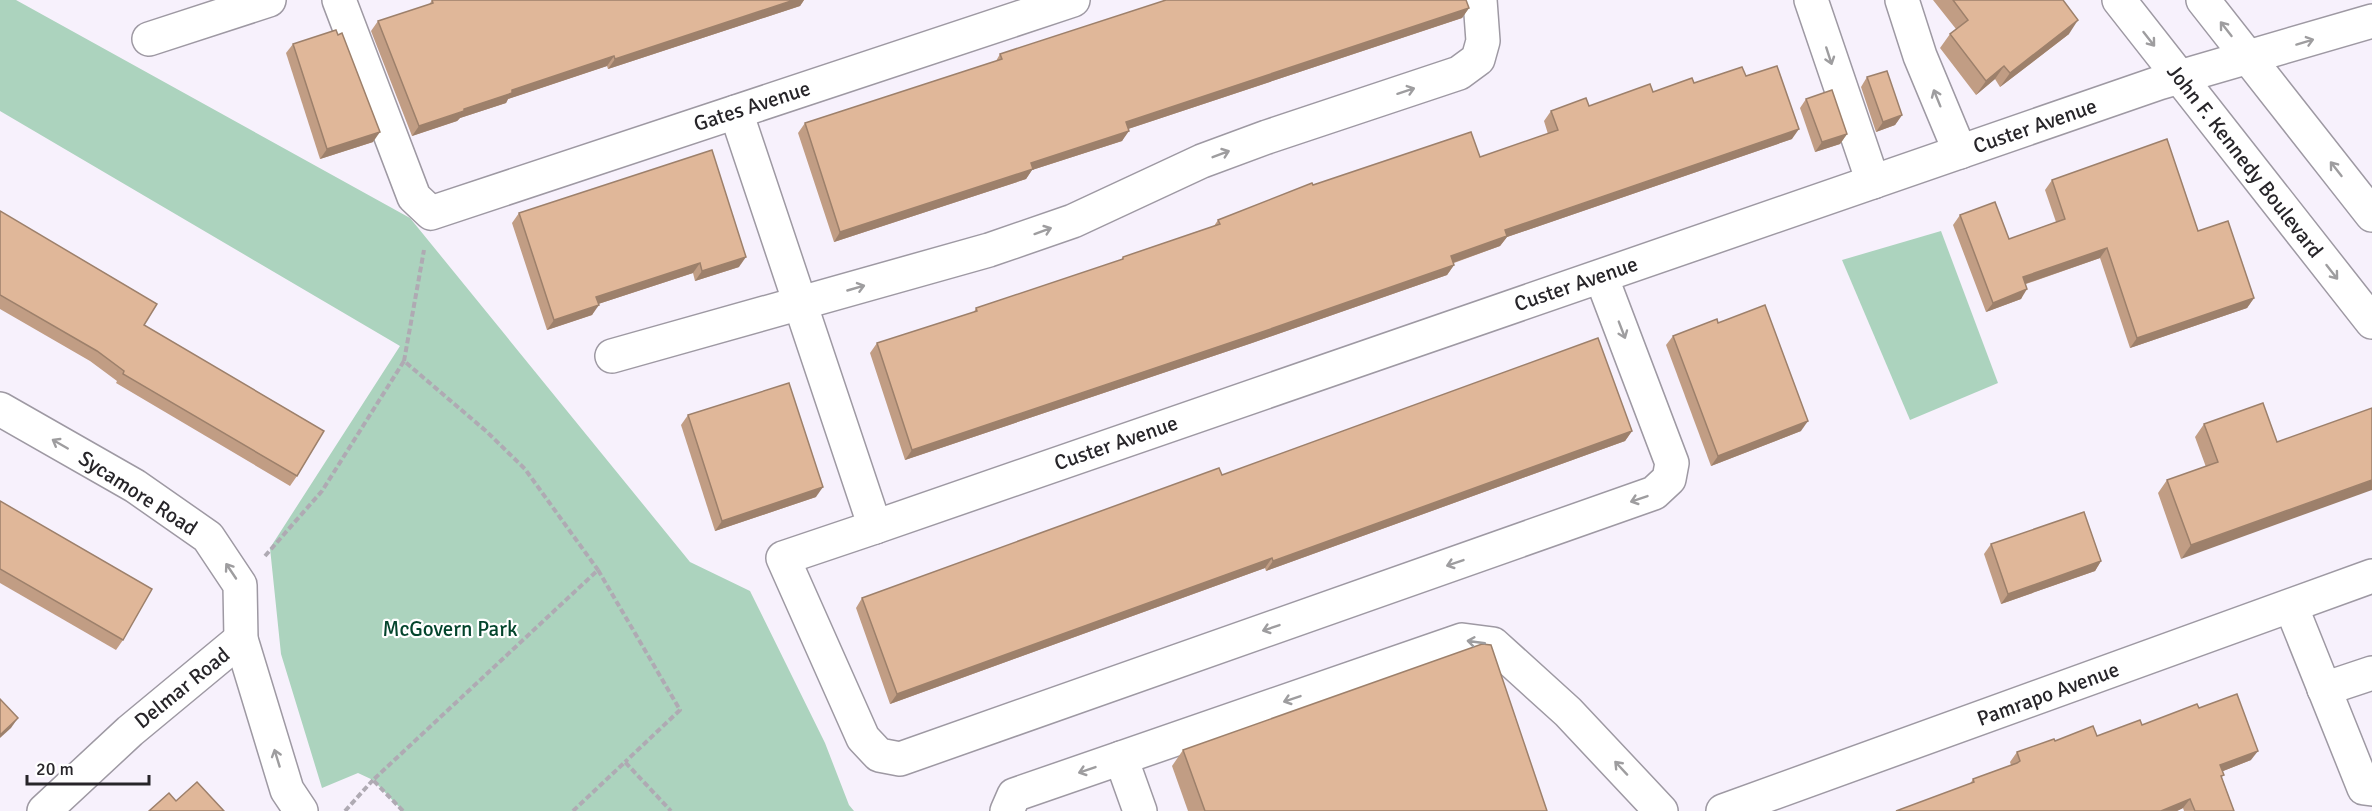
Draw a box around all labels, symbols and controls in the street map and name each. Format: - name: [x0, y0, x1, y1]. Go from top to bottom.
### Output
- one-way arrow: [2219, 22, 2232, 38]
- one-way arrow: [2143, 30, 2156, 46]
- one-way arrow: [2295, 36, 2314, 47]
- one-way arrow: [1825, 46, 1836, 65]
- street label: John F. Kennedy Boulevard: [2161, 59, 2329, 263]
- street label: Gates Avenue: [690, 75, 814, 137]
- one-way arrow: [1396, 84, 1415, 95]
- one-way arrow: [1931, 89, 1942, 108]
- street label: Custer Avenue: [1970, 93, 2100, 159]
- one-way arrow: [1211, 147, 1230, 158]
- one-way arrow: [2329, 162, 2342, 178]
- one-way arrow: [1033, 225, 1051, 236]
- street label: Custer Avenue: [1511, 251, 1641, 317]
- one-way arrow: [2326, 264, 2339, 280]
- one-way arrow: [846, 282, 865, 293]
- one-way arrow: [1617, 320, 1628, 339]
- street label: Custer Avenue: [1051, 410, 1181, 476]
- one-way arrow: [52, 438, 69, 450]
- street label: Sycamore Road: [74, 445, 202, 541]
- one-way arrow: [1630, 494, 1649, 505]
- one-way arrow: [1446, 559, 1465, 570]
- one-way arrow: [225, 564, 237, 580]
- park label: McGovern Park: [382, 616, 518, 642]
- one-way arrow: [1262, 624, 1281, 635]
- one-way arrow: [1467, 636, 1487, 647]
- street label: Delmar Road: [129, 642, 235, 734]
- street label: Pamrapo Avenue: [1973, 656, 2123, 732]
- one-way arrow: [1283, 694, 1301, 705]
- scale bar: [27, 748, 148, 786]
- one-way arrow: [271, 749, 282, 768]
- text: 20 m: [36, 758, 74, 780]
- one-way arrow: [1613, 761, 1628, 776]
- one-way arrow: [1079, 765, 1097, 776]

